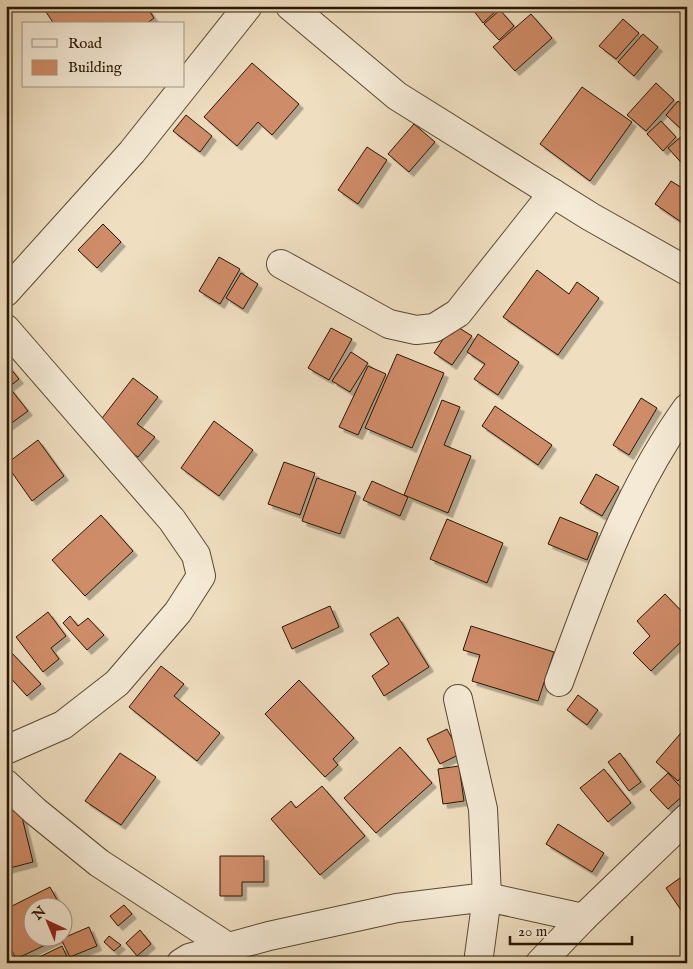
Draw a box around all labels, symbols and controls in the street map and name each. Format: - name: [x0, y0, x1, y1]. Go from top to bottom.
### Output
- legend: [22, 22, 185, 88]
- text: Road: [68, 34, 103, 53]
- text: Building: [68, 58, 123, 77]
- north arrow: [22, 896, 72, 946]
- text: N: [28, 903, 50, 925]
- scale bar: [510, 914, 633, 946]
- text: 20 m: [518, 922, 548, 941]

